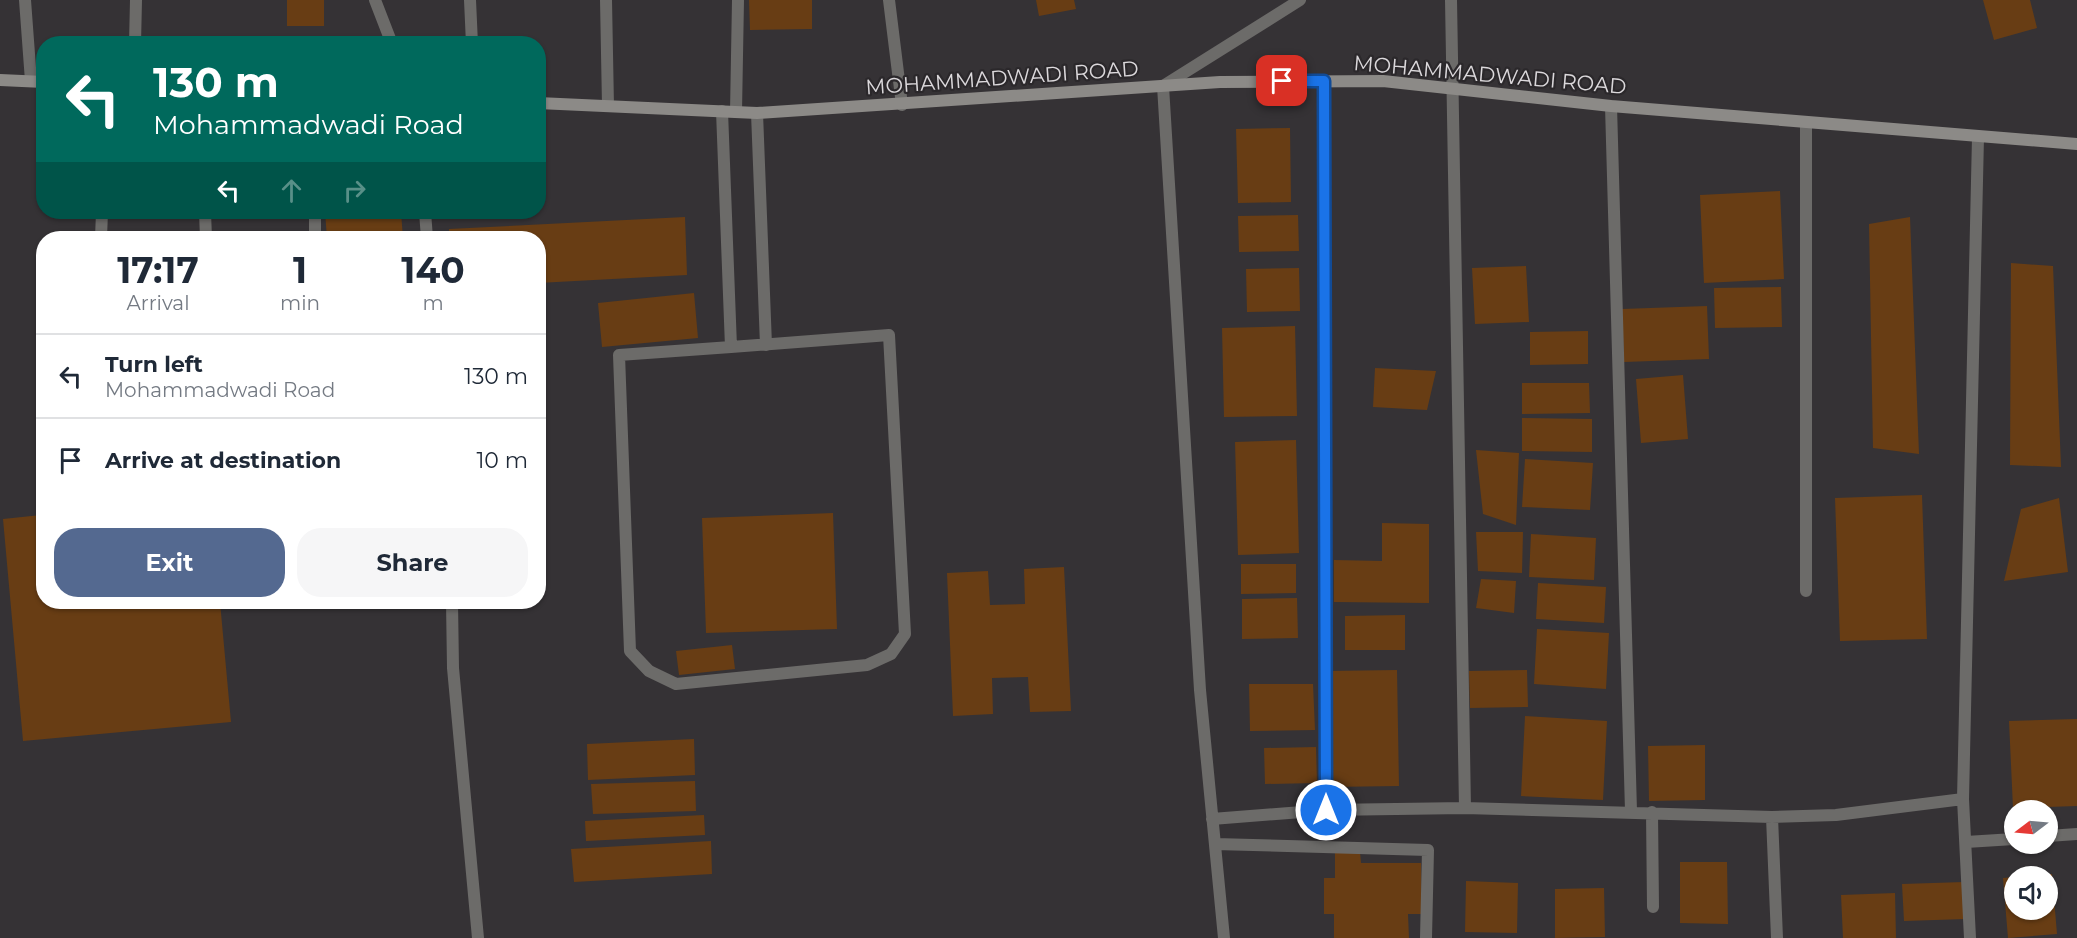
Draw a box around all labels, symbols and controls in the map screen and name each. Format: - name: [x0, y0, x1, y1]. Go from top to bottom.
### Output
- street label: MOHAMMADWADI ROAD: [1353, 50, 1627, 99]
- street label: MOHAMMADWADI ROAD: [865, 55, 1139, 100]
- pin: [1256, 55, 1307, 106]
- text: 130 m: [153, 56, 279, 108]
- icon: left: [54, 60, 132, 138]
- icon: arrive: [1265, 64, 1298, 97]
- text: Mohammadwadi Road: [153, 108, 464, 141]
- icon: left: [212, 174, 245, 207]
- icon: ahead: [275, 174, 308, 207]
- icon: right: [338, 174, 371, 207]
- text: 17:17: [117, 248, 199, 292]
- text: 1: [293, 248, 307, 292]
- text: 140: [401, 248, 465, 292]
- text: Arrival: [126, 291, 190, 315]
- text: min: [280, 291, 320, 315]
- text: m: [422, 291, 444, 315]
- text: Turn left: [105, 351, 203, 378]
- icon: left: [54, 360, 87, 393]
- text: 130 m: [464, 363, 528, 390]
- text: Mohammadwadi Road: [105, 378, 335, 402]
- icon: arrive: [54, 444, 87, 477]
- text: Arrive at destination: [105, 447, 341, 474]
- text: 10 m: [476, 447, 528, 474]
- button: Exit: [54, 528, 285, 597]
- button: Share: [297, 528, 528, 597]
- position arrow: [1294, 778, 1358, 842]
- north arrow: [2004, 800, 2058, 854]
- map controls: [2004, 800, 2058, 920]
- button: sound: [2004, 866, 2058, 920]

